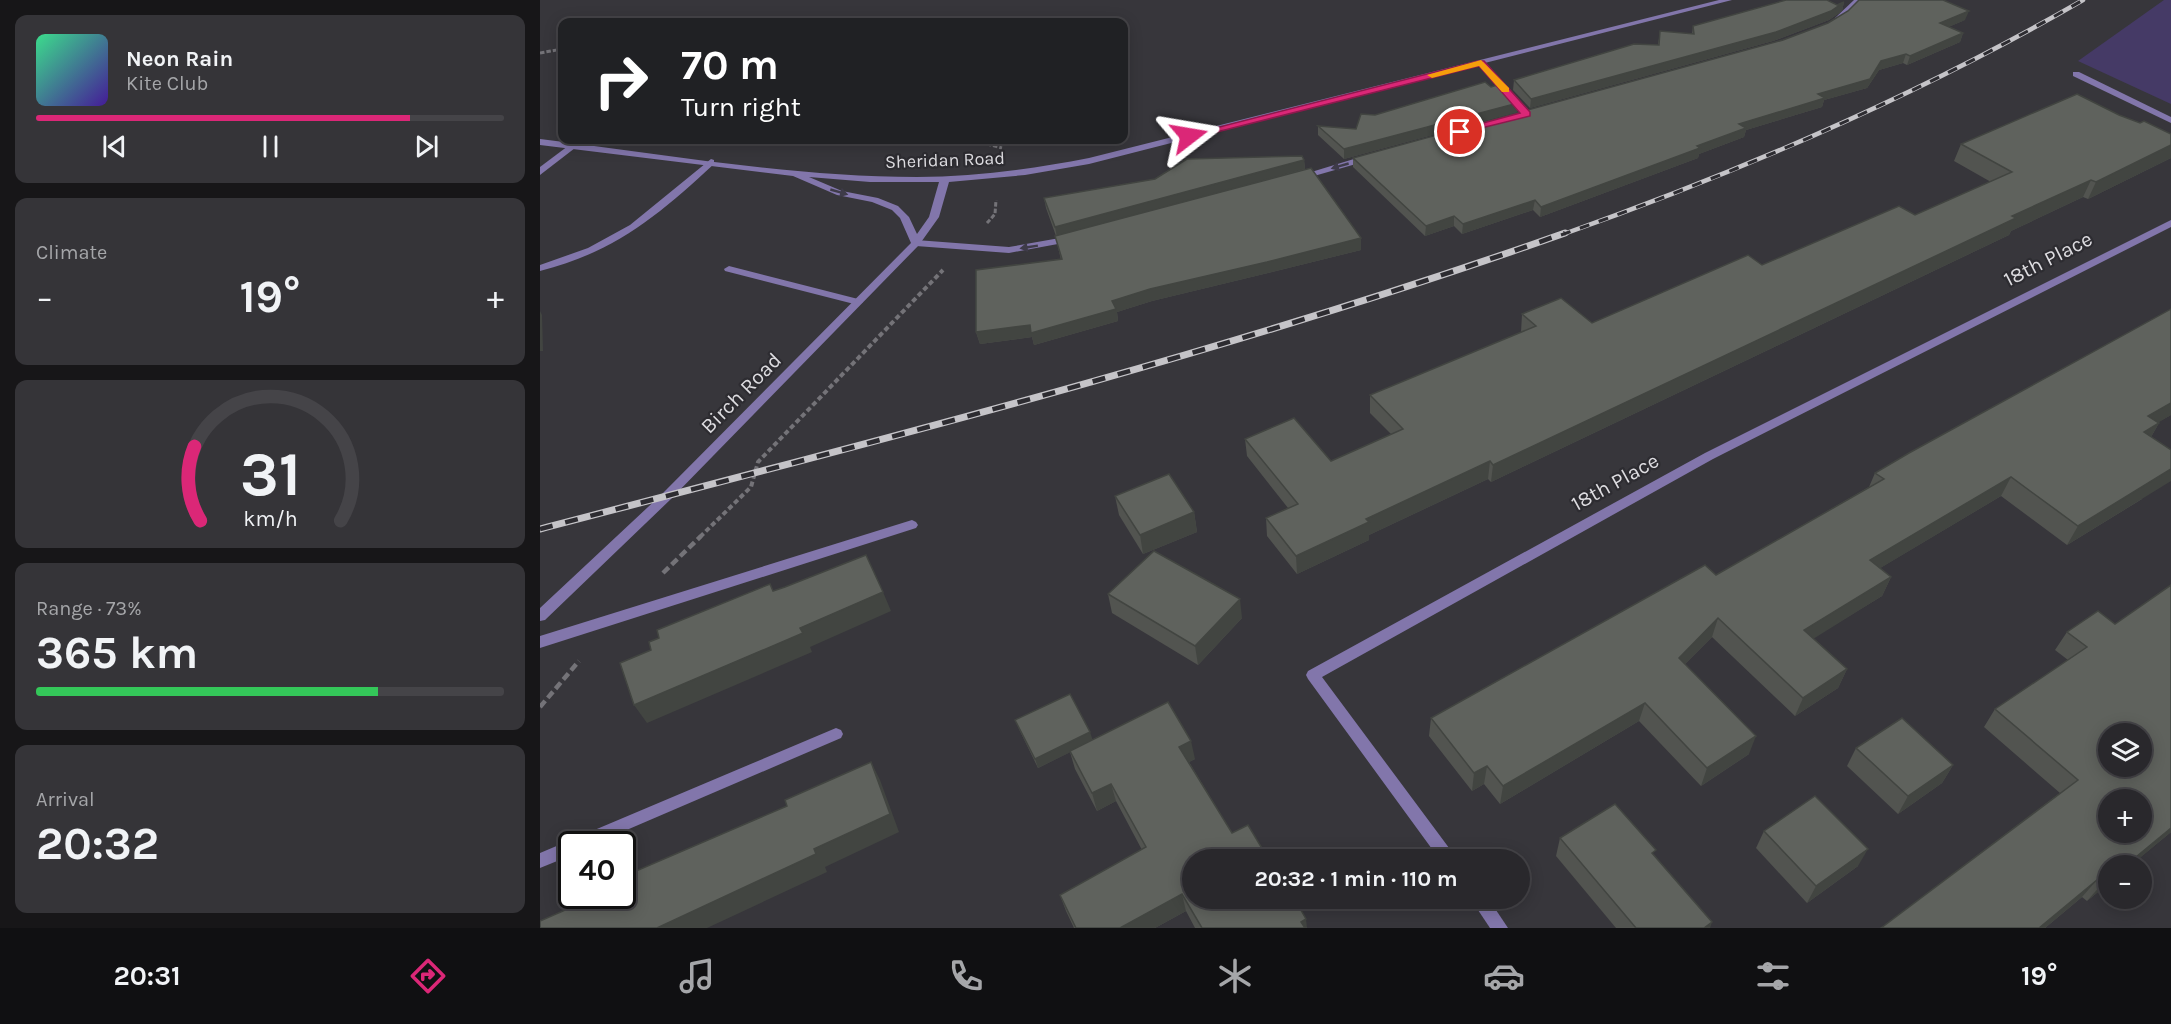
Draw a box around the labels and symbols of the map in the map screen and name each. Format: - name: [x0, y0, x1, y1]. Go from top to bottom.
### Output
- position arrow: [1157, 104, 1221, 168]
- pin: [1434, 106, 1485, 157]
- street label: Sheridan Road: [885, 147, 1005, 173]
- one-way arrow: [1331, 162, 1349, 171]
- one-way arrow: [830, 188, 848, 197]
- street label: 18th Place: [2000, 226, 2096, 292]
- one-way arrow: [1020, 242, 1039, 251]
- street label: Birch Road: [696, 348, 786, 438]
- street label: 18th Place: [1567, 448, 1663, 516]
- speed limit sign: 40: [558, 831, 636, 909]

